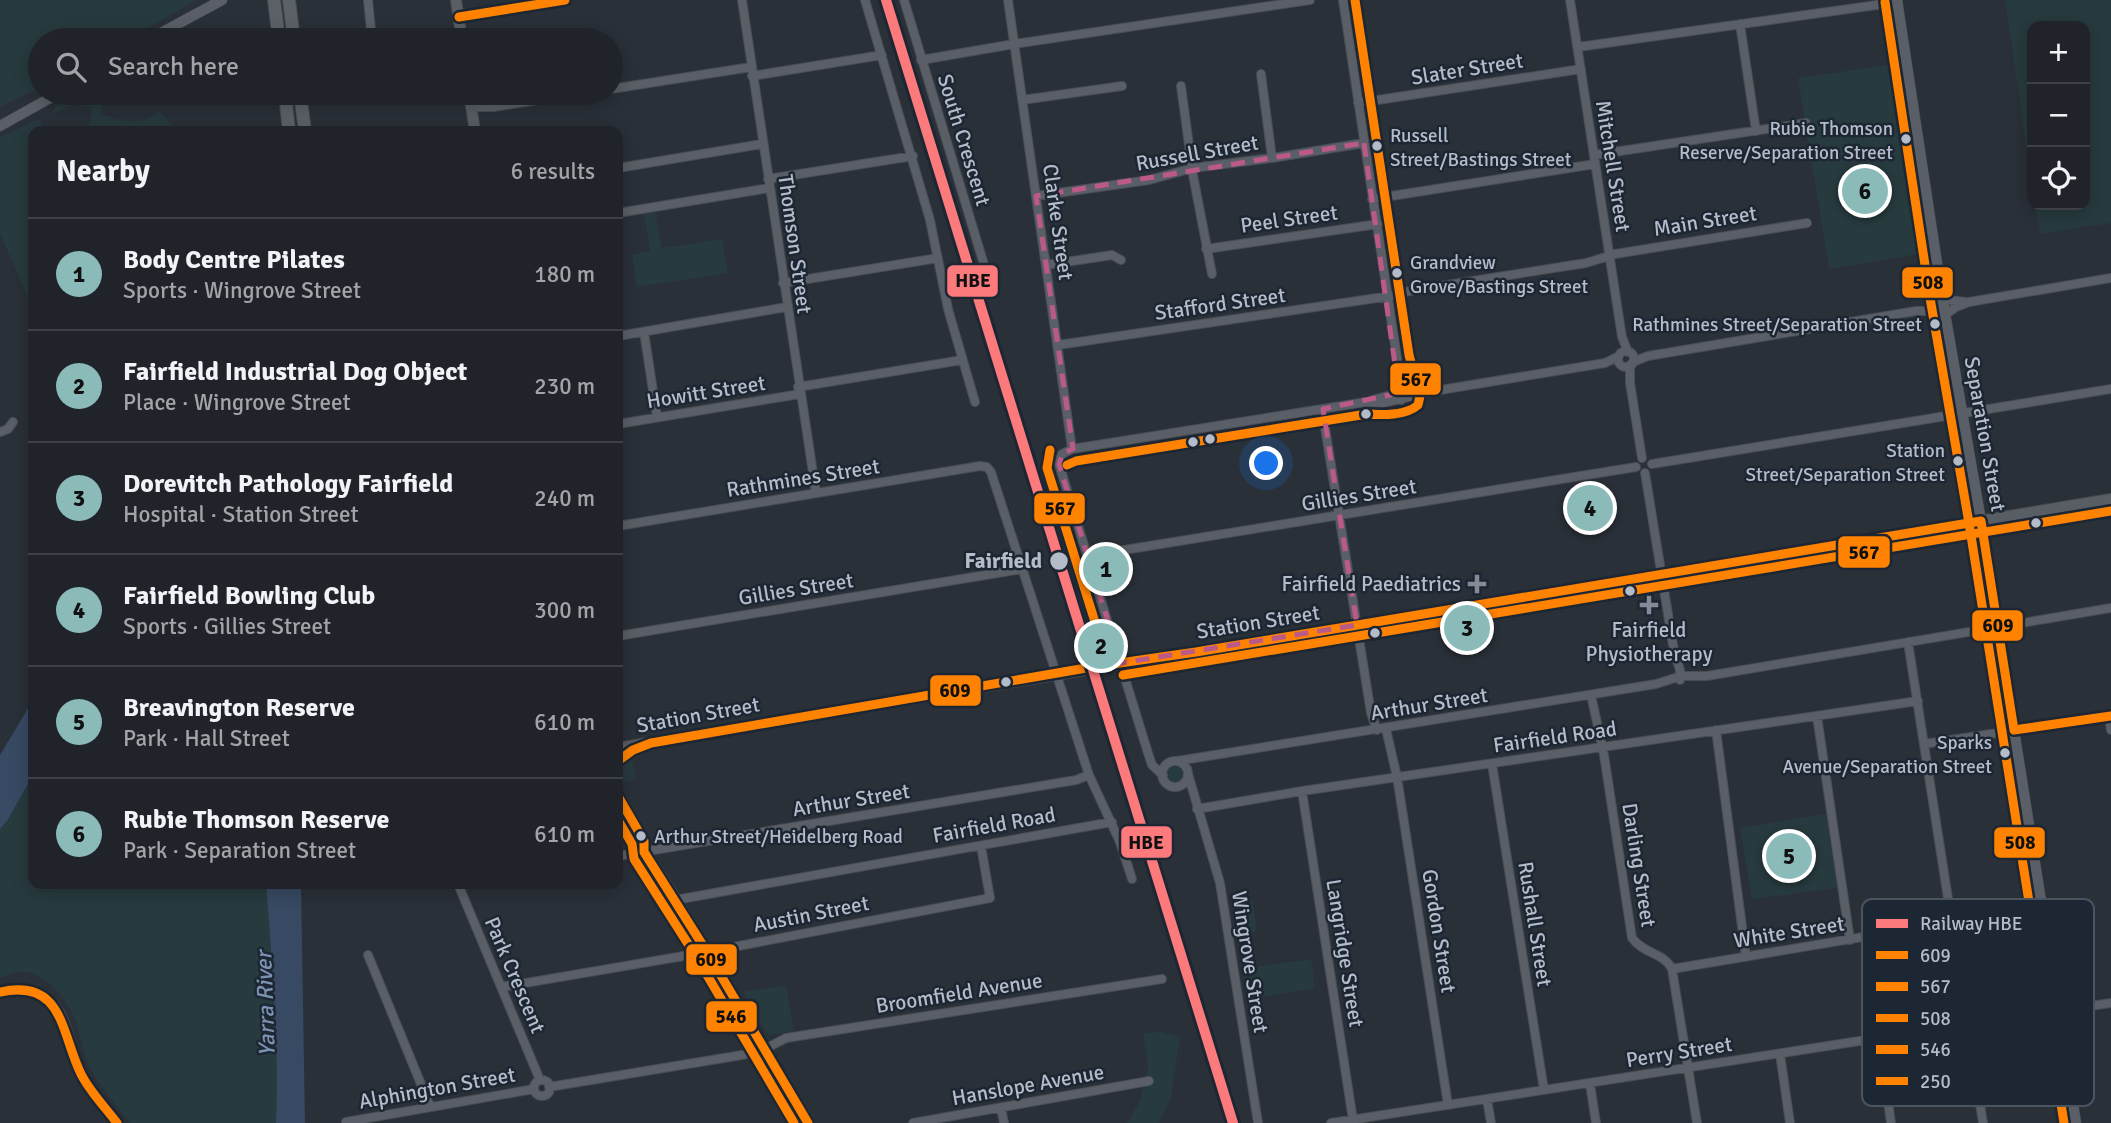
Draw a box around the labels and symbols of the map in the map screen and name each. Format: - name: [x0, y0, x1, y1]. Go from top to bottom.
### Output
- street label: Slater Street: [1409, 47, 1525, 91]
- street label: South Crescent: [932, 71, 996, 209]
- street label: Mitchell Street: [1590, 98, 1636, 234]
- place label: Rubie Thomson Reserve/Separation Street: [1679, 117, 1893, 165]
- place label: Russell Street/Bastings Street: [1390, 124, 1572, 172]
- street label: Russell Street: [1134, 129, 1260, 177]
- marker: Rubie Thomson Reserve/Separation Street: [1899, 132, 1913, 146]
- marker: Russell Street/Bastings Street: [1370, 139, 1384, 153]
- street label: Clarke Street: [1037, 162, 1079, 282]
- pin: 6: [1842, 165, 1888, 217]
- street label: Thomson Street: [772, 173, 818, 315]
- street label: Peel Street: [1239, 199, 1339, 239]
- street label: Main Street: [1652, 200, 1758, 242]
- place label: Grandview Grove/Bastings Street: [1410, 251, 1589, 299]
- line badge: HBE: [946, 264, 999, 298]
- marker: Grandview Grove/Bastings Street: [1390, 266, 1404, 280]
- line badge: 508: [1901, 266, 1954, 299]
- text: HBE: [955, 269, 991, 293]
- text: 508: [1913, 271, 1943, 295]
- street label: Stafford Street: [1153, 282, 1287, 326]
- place label: Rathmines Street/Separation Street: [1632, 313, 1922, 337]
- marker: Rathmines Street/Separation Street: [1928, 317, 1942, 331]
- street label: Separation Street: [1959, 354, 2011, 514]
- line badge: 567: [1389, 362, 1442, 396]
- text: 567: [1401, 368, 1431, 392]
- street label: Howitt Street: [645, 370, 767, 414]
- unlabelled marker: [1359, 407, 1373, 421]
- unlabelled marker: [1203, 432, 1217, 446]
- unlabelled marker: [1186, 435, 1200, 449]
- place label: Station Street/Separation Street: [1746, 439, 1945, 487]
- your location: [1249, 446, 1283, 480]
- street label: Rathmines Street: [725, 453, 881, 503]
- marker: Station Street/Separation Street: [1951, 454, 1965, 468]
- street label: Gillies Street: [1300, 473, 1418, 517]
- pin: 4: [1567, 482, 1613, 534]
- line badge: 567: [1033, 492, 1086, 525]
- text: 567: [1045, 497, 1075, 521]
- unlabelled marker: [2029, 516, 2043, 530]
- line badge: 567: [1837, 535, 1891, 569]
- text: 567: [1849, 541, 1879, 565]
- pin: 1: [1083, 543, 1129, 595]
- place label: Fairfield: [964, 548, 1042, 574]
- marker: Fairfield: [1048, 550, 1070, 572]
- street label: Gillies Street: [737, 567, 855, 611]
- place label: Fairfield Paediatrics: [1282, 571, 1461, 597]
- marker: Fairfield Paediatrics: [1467, 574, 1487, 594]
- unlabelled marker: [1623, 584, 1637, 598]
- marker: Fairfield Physiotherapy: [1639, 595, 1659, 615]
- street label: Station Street: [1195, 599, 1321, 645]
- pin: 3: [1444, 602, 1490, 654]
- line badge: 609: [1971, 609, 2024, 642]
- text: 609: [1983, 614, 2013, 638]
- place label: Fairfield Physiotherapy: [1586, 617, 1713, 667]
- pin: 2: [1078, 620, 1124, 672]
- unlabelled marker: [1368, 626, 1382, 640]
- line badge: 609: [929, 674, 982, 707]
- unlabelled marker: [999, 675, 1013, 689]
- text: 609: [940, 679, 970, 703]
- street label: Arthur Street: [1369, 682, 1489, 726]
- street label: Station Street: [635, 691, 761, 739]
- street label: Fairfield Road: [1492, 715, 1618, 759]
- place label: Sparks Avenue/Separation Street: [1783, 731, 1992, 779]
- marker: Sparks Avenue/Separation Street: [1998, 746, 2012, 760]
- street label: Arthur Street: [791, 778, 911, 822]
- street label: Fairfield Road: [930, 801, 1058, 849]
- street label: Darling Street: [1616, 801, 1662, 929]
- place label: Arthur Street/Heidelberg Road: [654, 825, 903, 849]
- line badge: HBE: [1120, 825, 1173, 859]
- line badge: 508: [1993, 826, 2046, 859]
- marker: Arthur Street/Heidelberg Road: [634, 829, 648, 843]
- pin: 5: [1766, 830, 1812, 882]
- text: HBE: [1128, 831, 1164, 855]
- text: 508: [2005, 831, 2035, 855]
- street label: Rushall Street: [1512, 860, 1558, 988]
- street label: Gordon Street: [1416, 867, 1462, 995]
- street label: Langridge Street: [1320, 877, 1370, 1029]
- street label: Wingrove Street: [1226, 889, 1274, 1035]
- street label: Austin Street: [751, 890, 871, 938]
- legend: [1862, 899, 2094, 1106]
- street label: White Street: [1732, 910, 1846, 954]
- text: Railway HBE: [1920, 912, 2023, 936]
- street label: Park Crescent: [479, 913, 551, 1037]
- line badge: 609: [685, 943, 738, 976]
- text: 609: [1920, 944, 1951, 968]
- water label: Yarra River: [249, 947, 282, 1057]
- text: 609: [696, 948, 726, 972]
- street label: Broomfield Avenue: [874, 967, 1044, 1019]
- text: 567: [1920, 975, 1951, 999]
- line badge: 546: [705, 1000, 758, 1033]
- text: 546: [716, 1005, 746, 1029]
- text: 508: [1920, 1007, 1951, 1031]
- street label: Perry Street: [1624, 1031, 1734, 1073]
- text: 546: [1920, 1038, 1951, 1062]
- street label: Hanslope Avenue: [950, 1059, 1106, 1111]
- street label: Alphington Street: [357, 1061, 517, 1115]
- text: 250: [1920, 1070, 1951, 1094]

